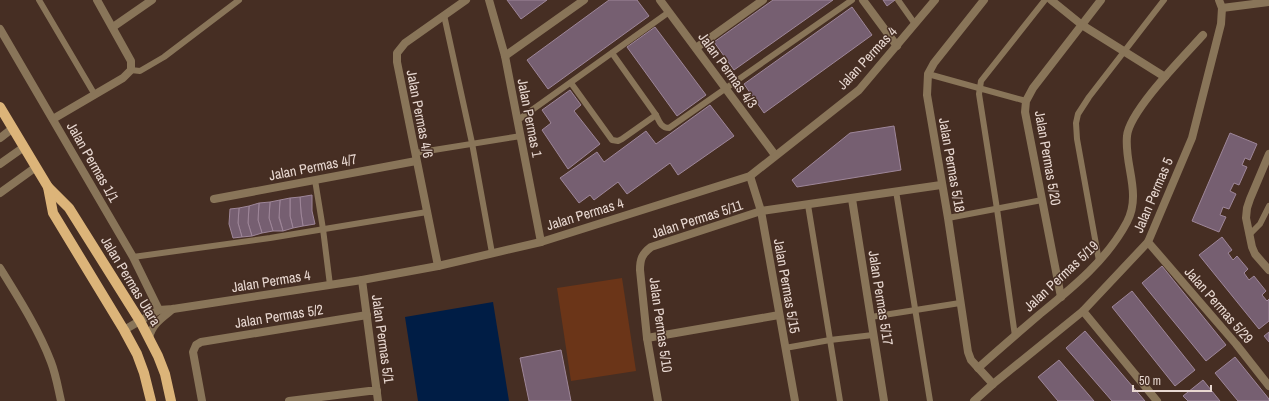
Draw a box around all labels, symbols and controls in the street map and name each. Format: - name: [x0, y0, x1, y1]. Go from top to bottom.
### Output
- street label: Jalan Permas 4: [833, 22, 901, 93]
- street label: Jalan Permas 4/3: [694, 29, 762, 111]
- street label: Jalan Permas 4/6: [403, 68, 437, 160]
- street label: Jalan Permas 1: [514, 77, 547, 159]
- street label: Jalan Permas 5/20: [1031, 109, 1065, 207]
- street label: Jalan Permas 5/18: [935, 116, 969, 214]
- street label: Jalan Permas 1/1: [63, 119, 123, 206]
- street label: Jalan Permas 4/7: [267, 150, 359, 184]
- street label: Jalan Permas 5: [1129, 155, 1177, 235]
- street label: Jalan Permas 4: [544, 194, 626, 234]
- street label: Jalan Permas 5/11: [649, 196, 745, 242]
- street label: Jalan Permas Utara: [97, 233, 165, 330]
- street label: Jalan Permas 5/15: [770, 237, 804, 335]
- street label: Jalan Permas 5/19: [1020, 237, 1102, 315]
- street label: Jalan Permas 5/17: [865, 249, 897, 347]
- street label: Jalan Permas 5/29: [1181, 263, 1257, 347]
- street label: Jalan Permas 4: [230, 266, 312, 296]
- street label: Jalan Permas 5/10: [645, 276, 677, 374]
- street label: Jalan Permas 5/1: [368, 294, 398, 385]
- street label: Jalan Permas 5/2: [233, 300, 325, 332]
- scale bar: [1133, 367, 1211, 393]
- text: 50 m: [1139, 373, 1161, 389]

